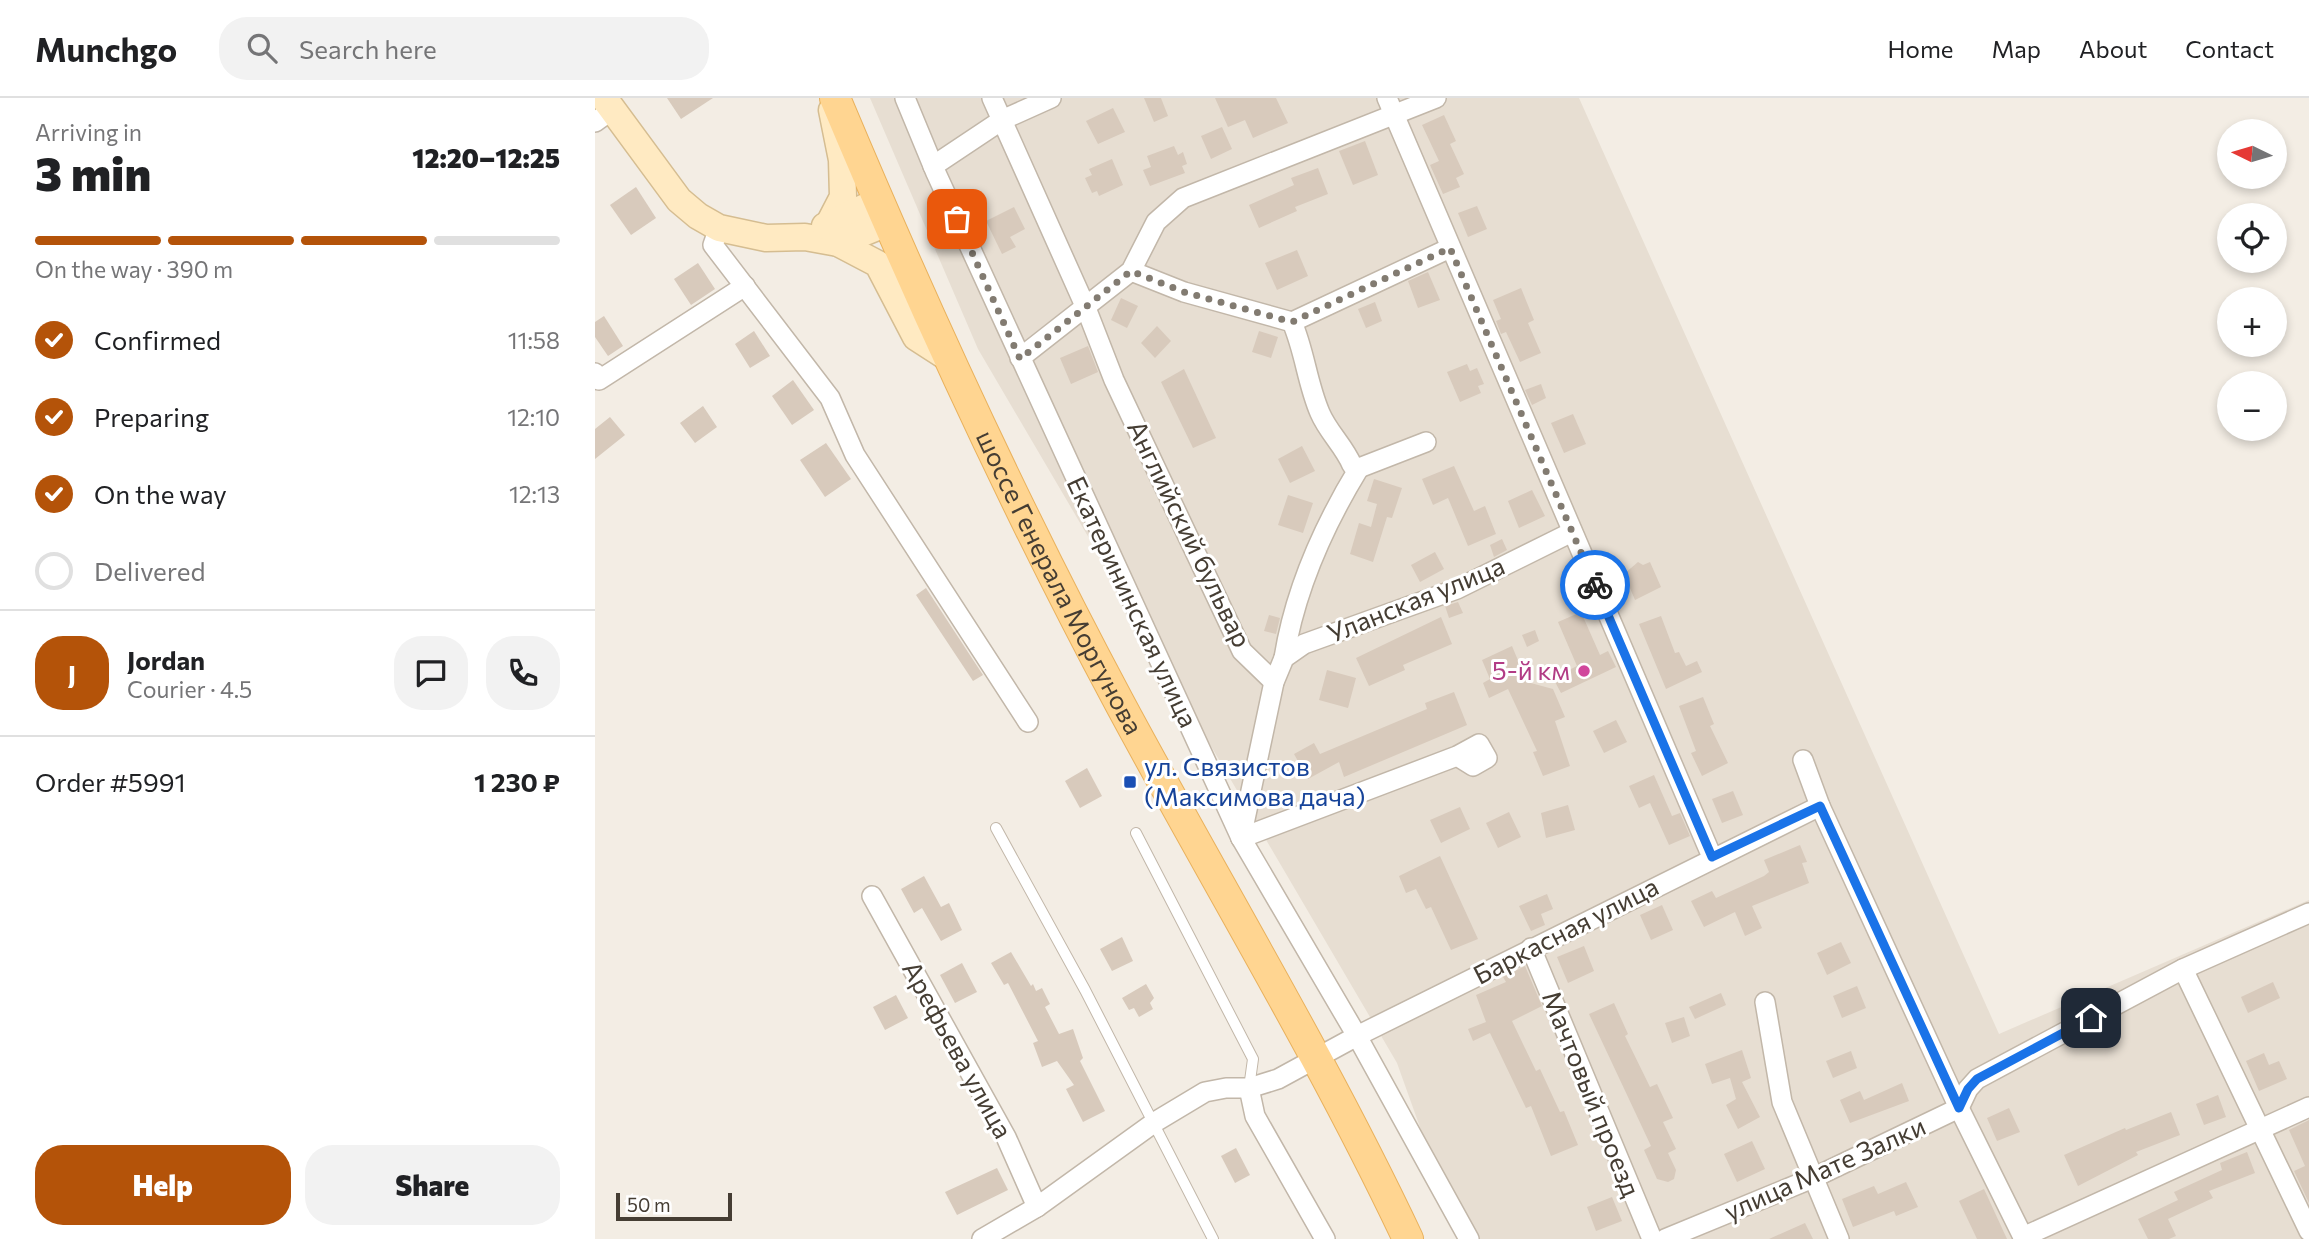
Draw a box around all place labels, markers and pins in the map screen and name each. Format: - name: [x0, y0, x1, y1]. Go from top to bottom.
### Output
- pin: [927, 189, 987, 249]
- place label: 5-й км: [1492, 654, 1570, 685]
- marker: 5-й км: [1576, 663, 1592, 679]
- place label: ул. Связистов (Максимова дача): [1144, 750, 1365, 811]
- marker: ул. Связистов (Максимова дача): [1122, 774, 1138, 790]
- pin: [2061, 988, 2121, 1048]

